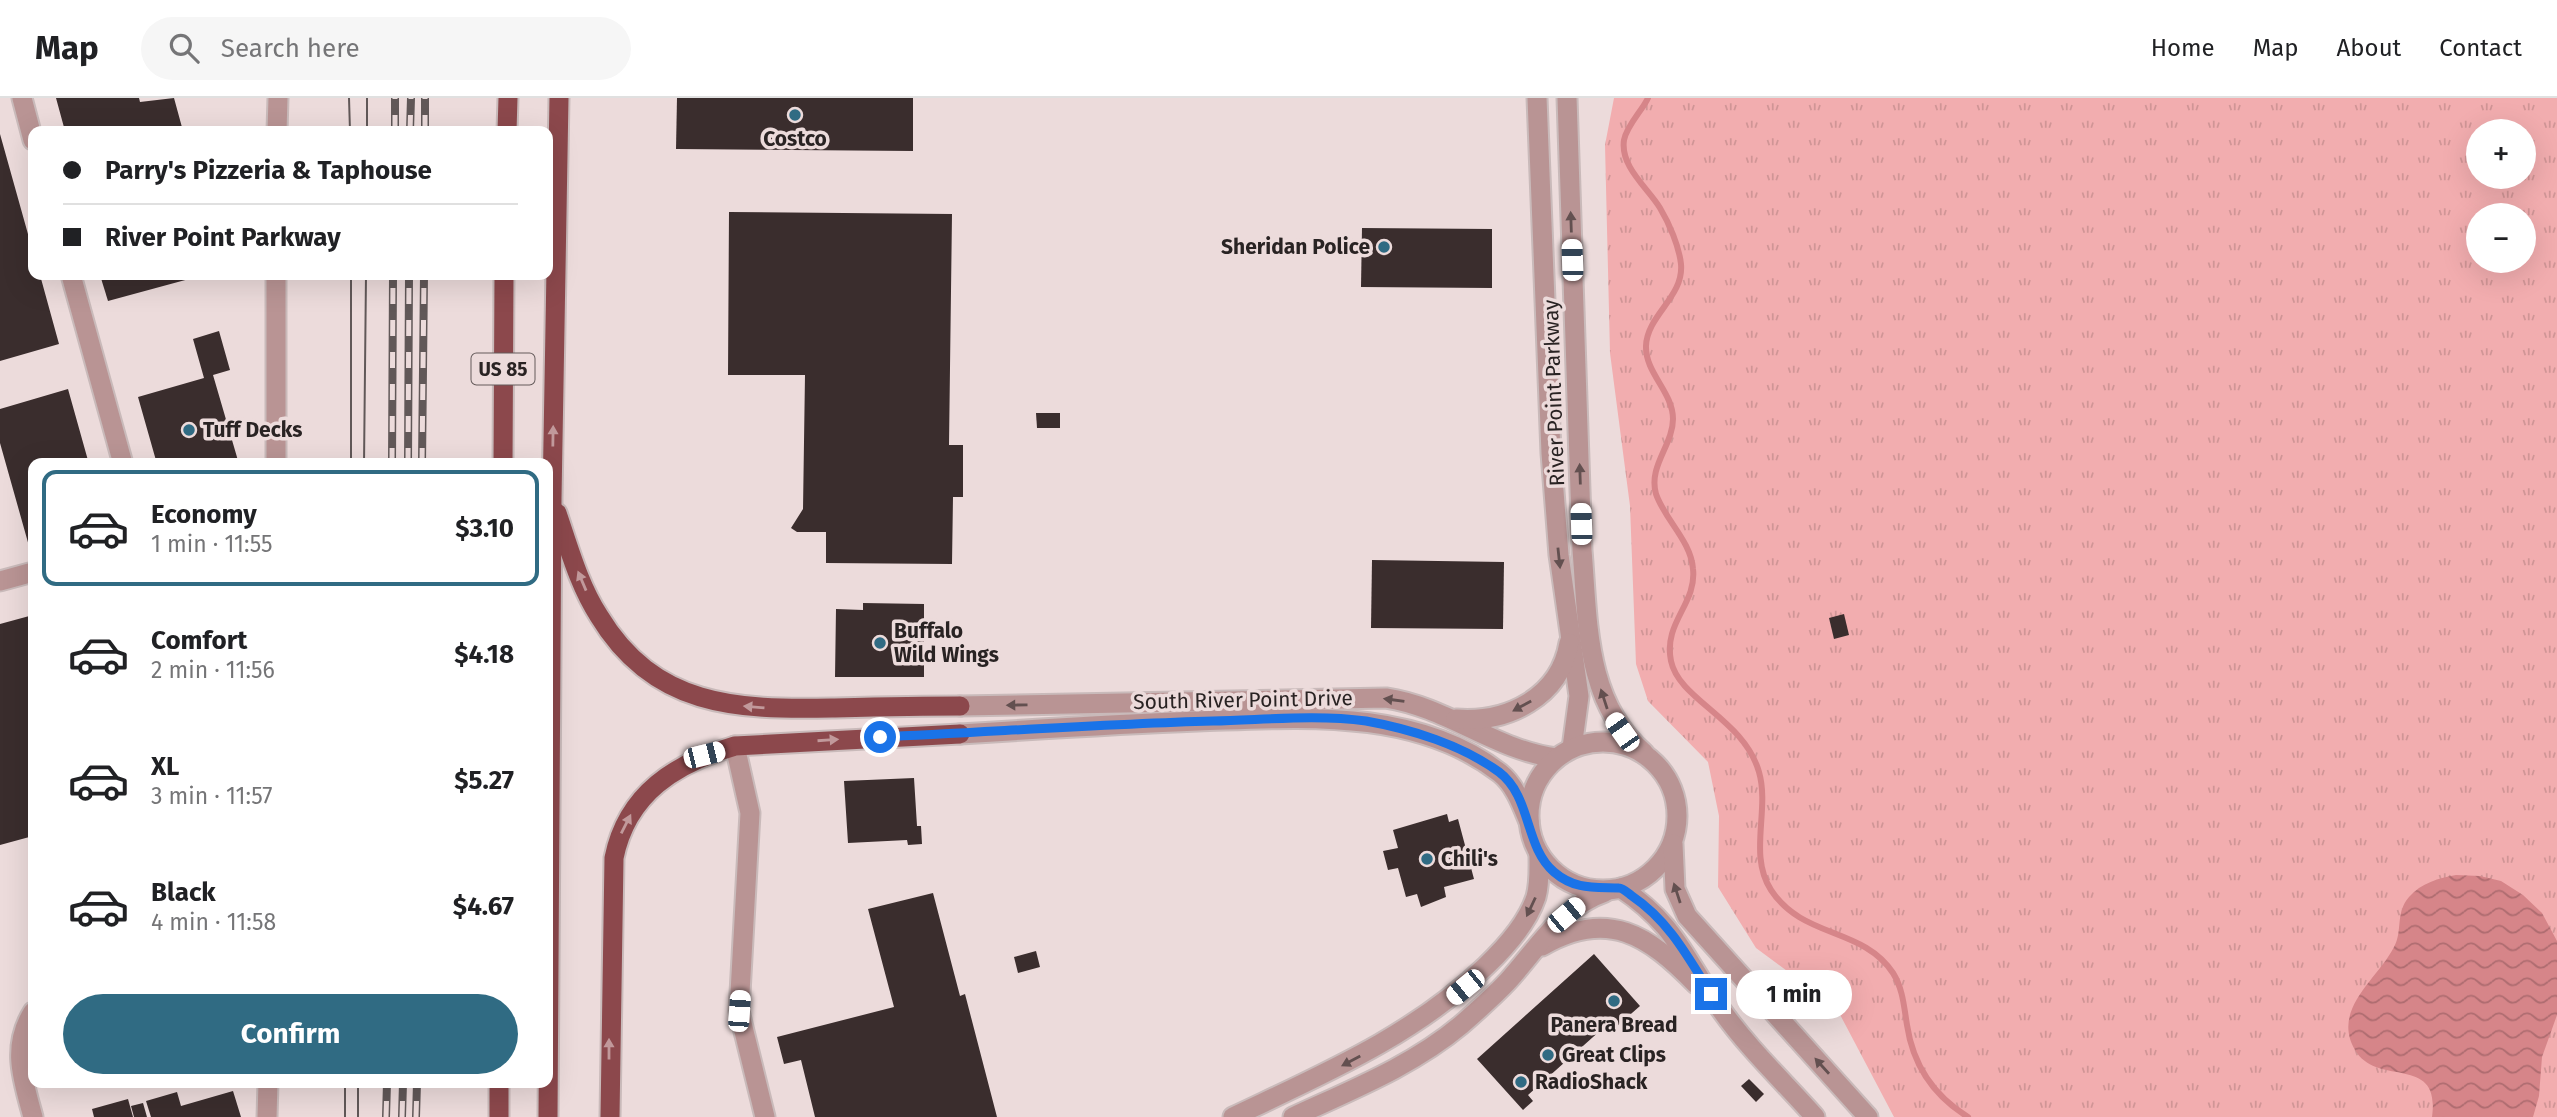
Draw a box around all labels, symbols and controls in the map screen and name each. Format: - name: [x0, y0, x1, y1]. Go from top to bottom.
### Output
- search box: [141, 17, 631, 80]
- text: Map: [35, 28, 99, 68]
- icon: search: [165, 29, 203, 67]
- text: Search here: [221, 33, 360, 64]
- text: Home: [2151, 34, 2215, 62]
- text: Map: [2253, 34, 2299, 62]
- text: About: [2337, 34, 2401, 62]
- text: Contact: [2439, 34, 2522, 62]
- marker: Costco: [787, 107, 803, 123]
- map controls: [2466, 119, 2536, 273]
- button: +: [2466, 119, 2536, 189]
- place label: Costco: [763, 126, 827, 152]
- text: Parry's Pizzeria & Taphouse: [105, 155, 432, 186]
- button: −: [2466, 203, 2536, 273]
- one-way arrow: [1565, 211, 1577, 233]
- text: River Point Parkway: [105, 222, 341, 253]
- place label: Sheridan Police: [1221, 234, 1370, 260]
- marker: Sheridan Police: [1376, 239, 1392, 255]
- car: [1561, 239, 1584, 281]
- street label: River Point Parkway: [1538, 299, 1570, 487]
- road number: US 85: [472, 354, 534, 384]
- place label: Tuff Decks: [203, 417, 302, 443]
- marker: Tuff Decks: [181, 422, 197, 438]
- one-way arrow: [547, 425, 559, 447]
- one-way arrow: [1574, 463, 1585, 485]
- icon: car: [67, 497, 130, 560]
- text: Economy: [151, 499, 257, 530]
- car: [1570, 503, 1593, 545]
- text: $3.10: [455, 513, 514, 544]
- text: 1 min · 11:55: [151, 530, 273, 558]
- one-way arrow: [1554, 547, 1565, 569]
- one-way arrow: [576, 570, 587, 591]
- place label: Buffalo Wild Wings: [894, 618, 999, 668]
- icon: car: [67, 623, 130, 686]
- text: Comfort: [151, 625, 247, 656]
- marker: Buffalo Wild Wings: [872, 635, 888, 651]
- text: $4.18: [454, 639, 514, 670]
- text: 2 min · 11:56: [151, 656, 275, 684]
- street label: South River Point Drive: [1133, 685, 1353, 715]
- one-way arrow: [1598, 689, 1609, 710]
- one-way arrow: [1383, 694, 1405, 705]
- one-way arrow: [1005, 699, 1027, 710]
- one-way arrow: [1512, 700, 1532, 712]
- one-way arrow: [742, 701, 764, 712]
- car: [1602, 709, 1643, 755]
- route start: [864, 721, 896, 753]
- one-way arrow: [817, 734, 839, 745]
- car: [682, 740, 727, 770]
- icon: car: [67, 749, 130, 812]
- text: XL: [151, 751, 179, 782]
- text: $5.27: [454, 765, 514, 796]
- text: 3 min · 11:57: [151, 782, 272, 810]
- one-way arrow: [620, 814, 631, 834]
- place label: Chili's: [1441, 846, 1498, 872]
- marker: Chili's: [1419, 851, 1435, 867]
- icon: car: [67, 875, 130, 938]
- text: Black: [151, 877, 216, 908]
- one-way arrow: [1671, 882, 1682, 903]
- text: $4.67: [453, 891, 514, 922]
- car: [1544, 893, 1589, 937]
- one-way arrow: [1525, 896, 1536, 917]
- text: 4 min · 11:58: [151, 908, 276, 936]
- car: [1443, 966, 1488, 1008]
- callout: 1 min: [1736, 970, 1851, 1018]
- route end: [1695, 978, 1727, 1010]
- text: 1 min: [1766, 980, 1822, 1008]
- car: [728, 989, 751, 1033]
- marker: Panera Bread: [1606, 993, 1622, 1009]
- button: Confirm: [63, 994, 518, 1074]
- place label: Panera Bread: [1550, 1012, 1678, 1038]
- one-way arrow: [603, 1038, 615, 1060]
- place label: Great Clips: [1562, 1042, 1666, 1068]
- marker: Great Clips: [1540, 1047, 1556, 1063]
- one-way arrow: [1341, 1055, 1361, 1067]
- one-way arrow: [1814, 1058, 1830, 1075]
- place label: RadioShack: [1535, 1069, 1648, 1095]
- marker: RadioShack: [1513, 1074, 1529, 1090]

